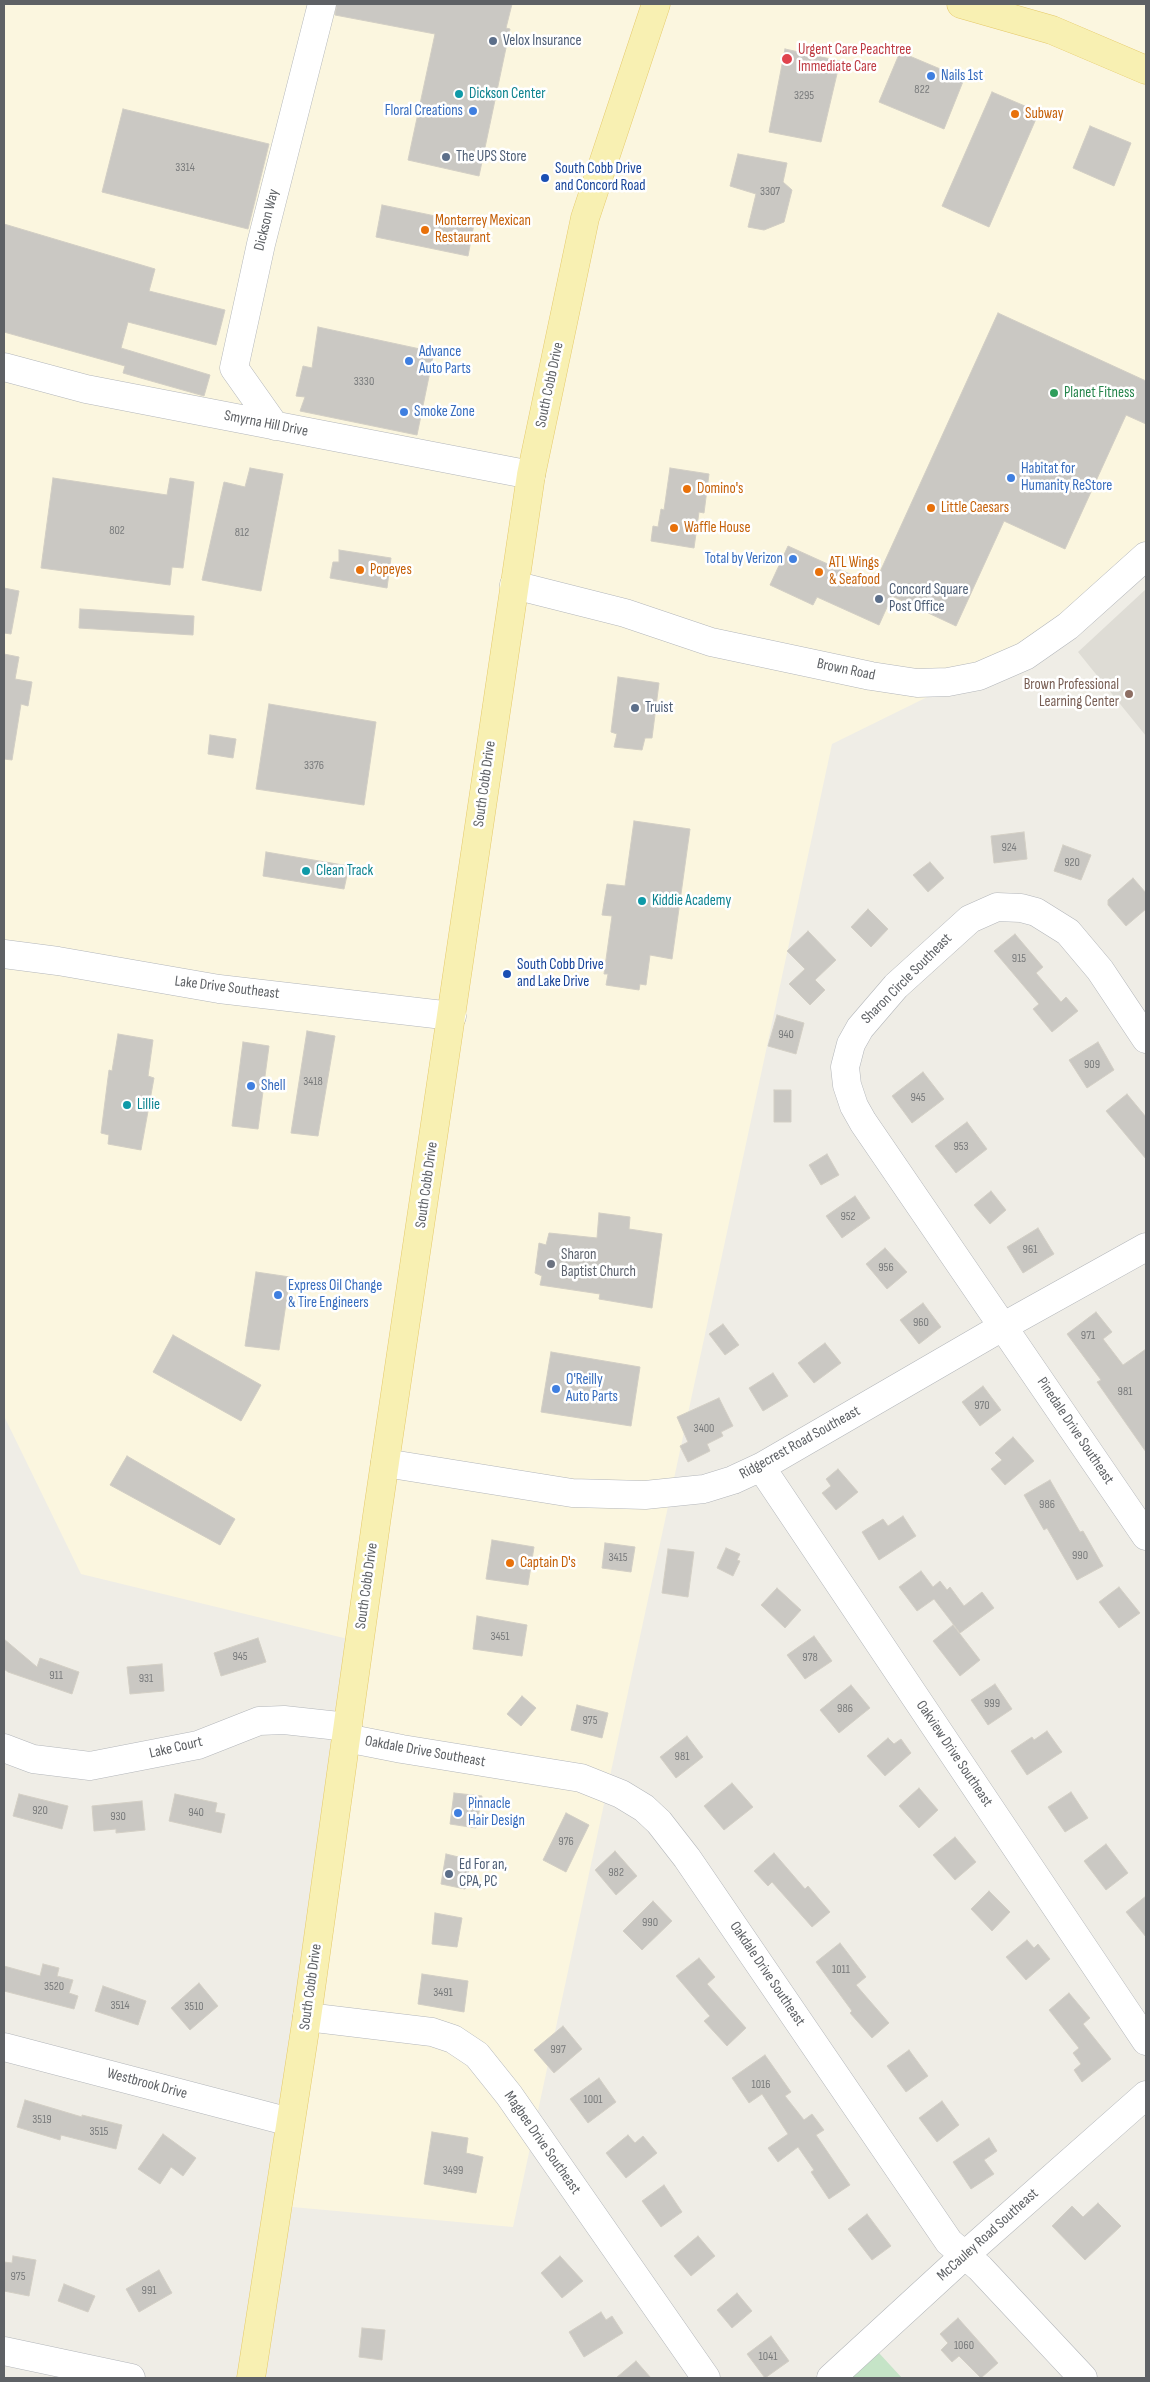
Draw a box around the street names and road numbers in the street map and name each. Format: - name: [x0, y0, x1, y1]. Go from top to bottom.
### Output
- street label: Dickson Way: [251, 187, 283, 253]
- street label: South Cobb Drive: [532, 341, 568, 429]
- street label: Smyrna Hill Drive: [222, 407, 310, 441]
- street label: Brown Road: [815, 655, 877, 685]
- street label: South Cobb Drive: [470, 740, 500, 828]
- street label: Sharon Circle Southeast: [858, 930, 956, 1028]
- street label: Lake Drive Southeast: [174, 973, 280, 1003]
- street label: South Cobb Drive: [412, 1141, 442, 1229]
- street label: Pinedale Drive Southeast: [1033, 1374, 1117, 1488]
- street label: Ridgecrest Road Southeast: [736, 1402, 864, 1484]
- street label: South Cobb Drive: [352, 1542, 382, 1630]
- street label: Oakview Drive Southeast: [912, 1697, 996, 1811]
- street label: Lake Court: [148, 1733, 204, 1763]
- street label: Oakdale Drive Southeast: [363, 1733, 487, 1771]
- street label: Oakdale Drive Southeast: [725, 1918, 809, 2030]
- street label: South Cobb Drive: [296, 1943, 326, 2031]
- street label: Westbrook Drive: [105, 2065, 189, 2103]
- street label: Magbee Drive Southeast: [500, 2088, 584, 2198]
- street label: McCauley Road Southeast: [934, 2185, 1042, 2285]

